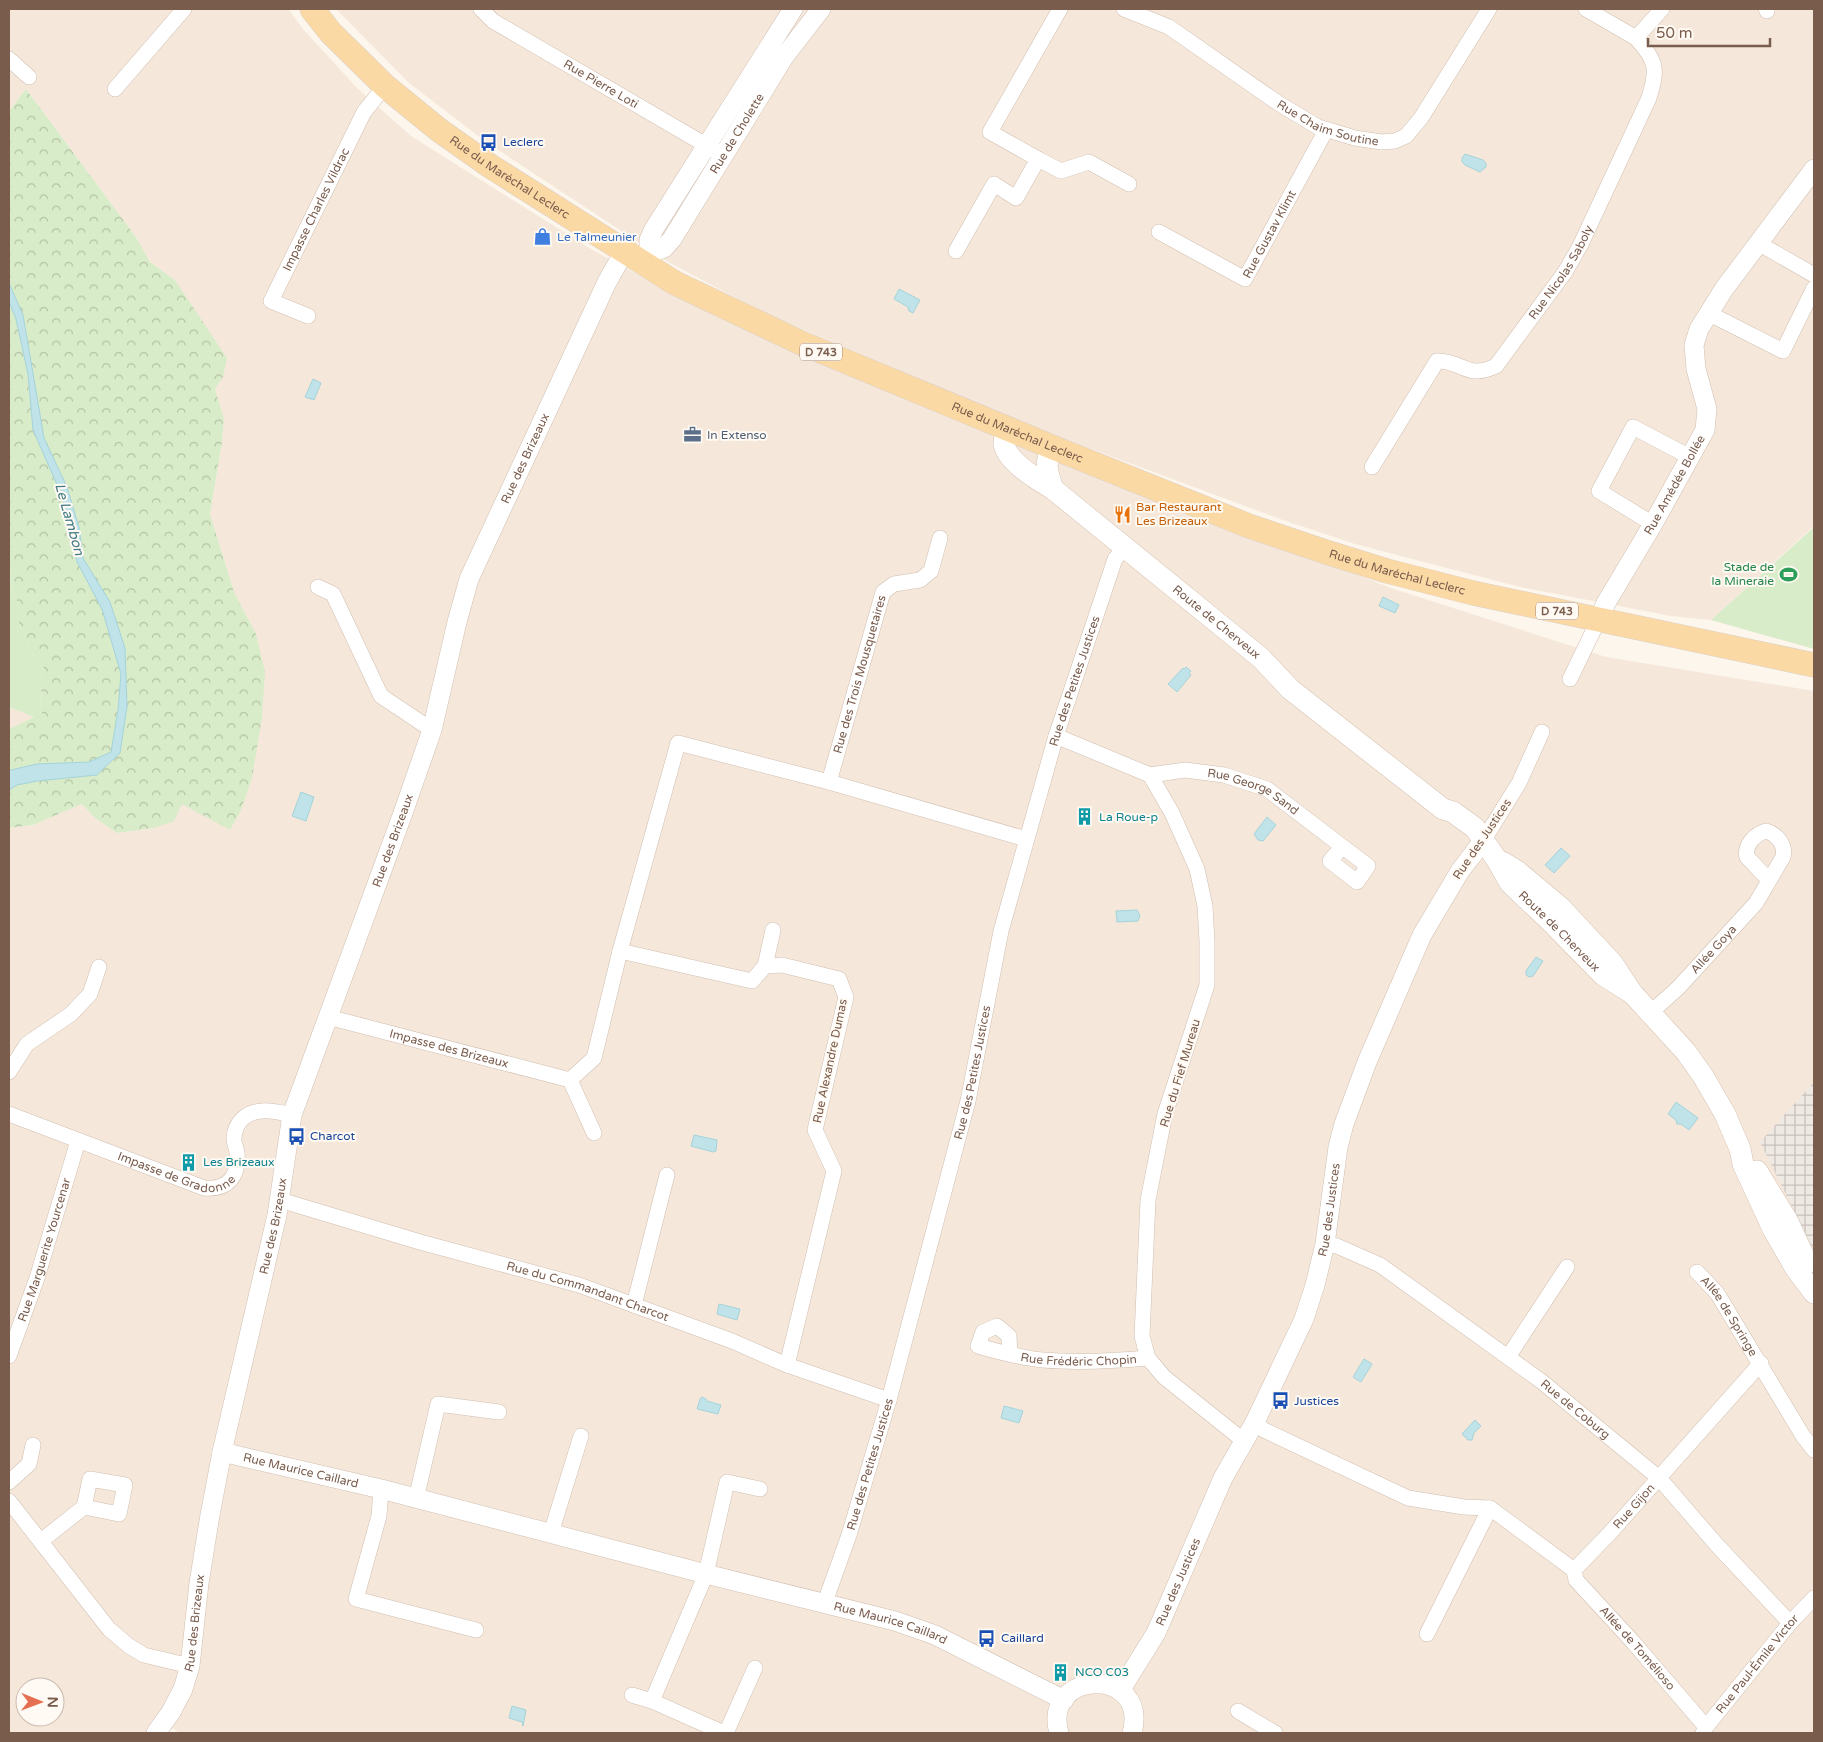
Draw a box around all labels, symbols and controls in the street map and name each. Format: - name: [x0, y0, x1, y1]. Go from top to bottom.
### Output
- scale bar: [1648, 15, 1770, 47]
- text: 50 m: [1656, 24, 1693, 42]
- street label: Rue Pierre Loti: [561, 57, 641, 111]
- street label: Rue de Cholette: [707, 91, 767, 176]
- street label: Rue Chaim Soutine: [1275, 97, 1380, 149]
- bus stop icon: Leclerc: [479, 132, 499, 152]
- street label: Rue du Maréchal Leclerc: [447, 133, 572, 222]
- place label: Leclerc: [503, 135, 544, 149]
- street label: Impasse Charles Vildrac: [280, 146, 352, 273]
- street label: Rue Gustav Klimt: [1240, 187, 1299, 281]
- street label: Rue Nicolas Saboly: [1526, 222, 1596, 322]
- shop icon: Le Talmeunier: [533, 227, 553, 247]
- place label: Le Talmeunier: [557, 230, 637, 244]
- road number: D 743: [800, 344, 842, 361]
- street label: Rue du Maréchal Leclerc: [950, 399, 1085, 466]
- street label: Rue des Brizeaux: [498, 411, 552, 506]
- office icon: In Extenso: [683, 425, 703, 445]
- place label: In Extenso: [707, 428, 767, 442]
- street label: Rue Amédée Bollée: [1641, 432, 1708, 537]
- water label: Le Lambon: [51, 481, 88, 558]
- place label: Bar Restaurant Les Brizeaux: [1136, 500, 1222, 528]
- restaurant icon: Bar Restaurant Les Brizeaux: [1112, 504, 1132, 524]
- street label: Rue du Maréchal Leclerc: [1327, 546, 1467, 598]
- place label: Stade de la Mineraie: [1711, 560, 1774, 588]
- sports icon: Stade de la Mineraie: [1778, 564, 1798, 584]
- street label: Route de Cherveux: [1170, 582, 1263, 662]
- street label: Rue des Trois Mousquetaires: [830, 593, 889, 755]
- road number: D 743: [1536, 602, 1578, 620]
- street label: Rue des Petites Justices: [1046, 614, 1103, 748]
- street label: Rue George Sand: [1207, 766, 1302, 818]
- street label: Rue des Brizeaux: [369, 792, 416, 889]
- street label: Rue des Justices: [1450, 796, 1514, 882]
- building icon: La Roue-p: [1075, 807, 1095, 827]
- place label: La Roue-p: [1099, 810, 1158, 824]
- street label: Route de Cherveux: [1516, 888, 1603, 975]
- street label: Allée Goya: [1688, 922, 1739, 977]
- street label: Rue Alexandre Dumas: [810, 997, 850, 1124]
- street label: Rue des Petites Justices: [951, 1004, 993, 1141]
- street label: Rue du Fief Mureau: [1157, 1017, 1203, 1129]
- street label: Impasse des Brizeaux: [388, 1026, 510, 1071]
- bus stop icon: Charcot: [286, 1126, 306, 1146]
- place label: Charcot: [310, 1129, 355, 1143]
- street label: Impasse de Gradonne: [116, 1149, 239, 1195]
- building icon: Les Brizeaux: [179, 1152, 199, 1172]
- place label: Les Brizeaux: [203, 1155, 275, 1169]
- street label: Rue des Justices: [1315, 1162, 1343, 1258]
- street label: Rue Marguerite Yourcenar: [15, 1176, 74, 1324]
- street label: Rue des Brizeaux: [256, 1177, 289, 1276]
- street label: Rue du Commandant Charcot: [505, 1259, 671, 1324]
- street label: Allée de Springe: [1698, 1273, 1761, 1359]
- street label: Rue Frédéric Chopin: [1020, 1350, 1137, 1368]
- street label: Rue de Coburg: [1538, 1377, 1613, 1442]
- bus stop icon: Justices: [1270, 1391, 1290, 1411]
- place label: Justices: [1294, 1394, 1339, 1408]
- street label: Rue des Petites Justices: [844, 1396, 896, 1532]
- street label: Rue Maurice Caillard: [242, 1450, 360, 1491]
- street label: Rue Gijon: [1610, 1481, 1658, 1531]
- street label: Rue des Justices: [1153, 1536, 1203, 1628]
- street label: Rue des Brizeaux: [182, 1573, 207, 1674]
- street label: Rue Maurice Caillard: [832, 1599, 950, 1647]
- street label: Allée de Tomélioso: [1597, 1603, 1678, 1693]
- street label: Rue Paul-Émile Victor: [1713, 1611, 1802, 1716]
- bus stop icon: Caillard: [977, 1628, 997, 1648]
- place label: Caillard: [1001, 1631, 1044, 1645]
- building icon: NCO C03: [1051, 1662, 1071, 1682]
- place label: NCO C03: [1075, 1665, 1129, 1679]
- north arrow: [15, 1677, 65, 1727]
- text: N: [44, 1696, 61, 1708]

